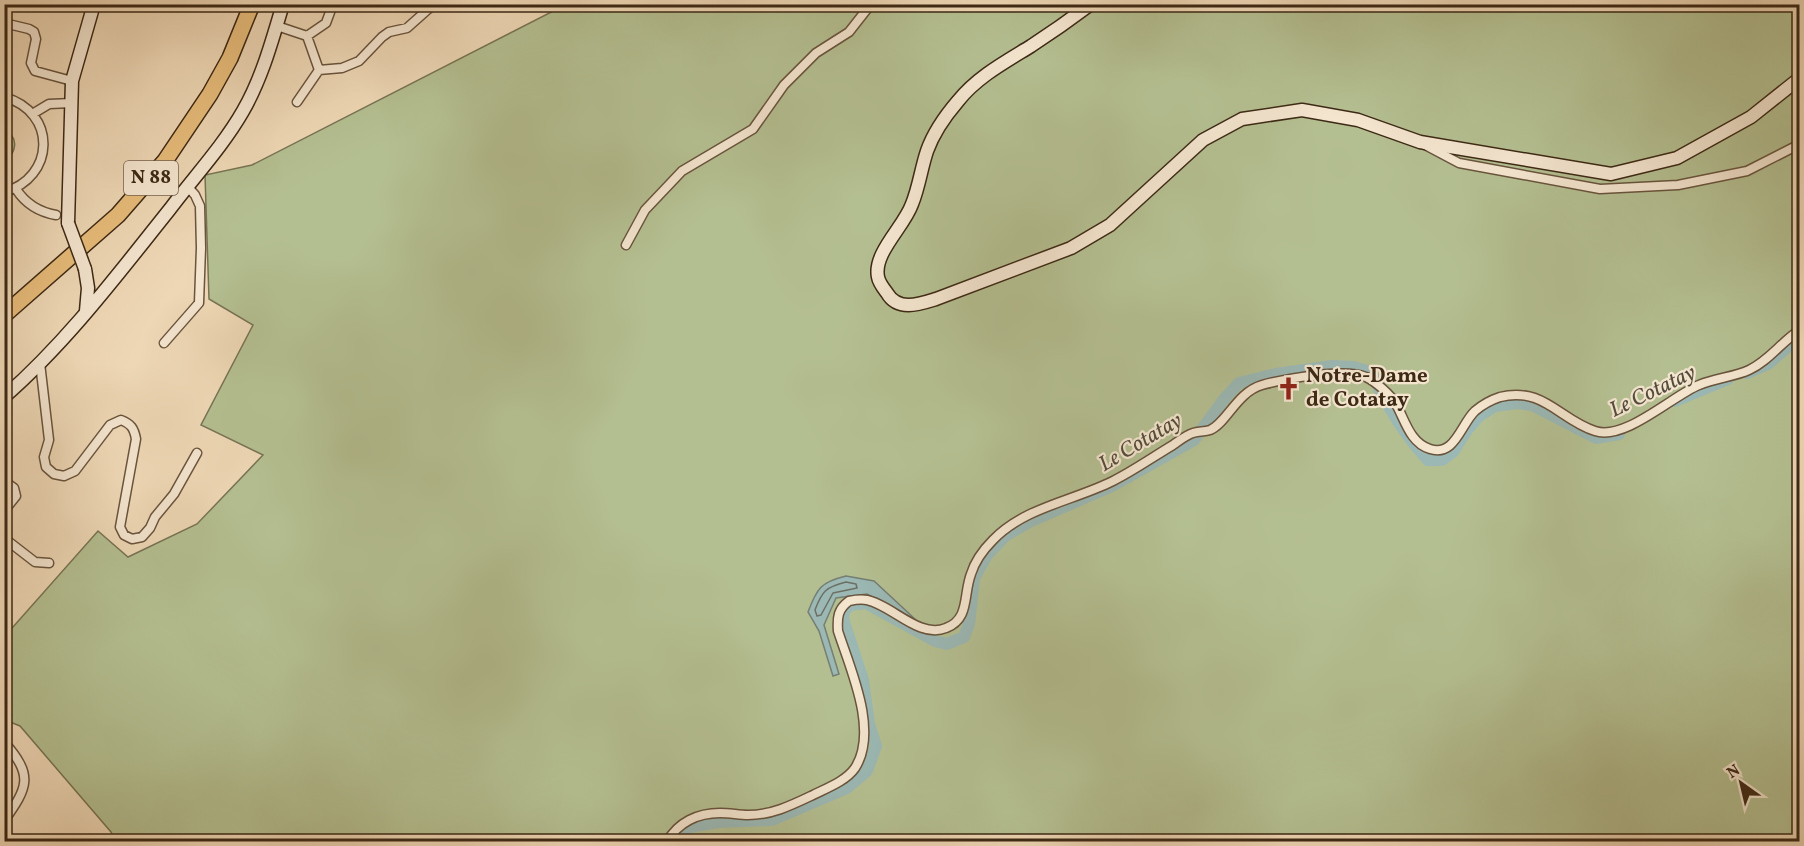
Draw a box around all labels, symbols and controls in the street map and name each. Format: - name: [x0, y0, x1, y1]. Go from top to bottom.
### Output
- road number: N 88: [124, 161, 178, 195]
- water label: Le Cotatay: [1604, 358, 1702, 426]
- place label: Notre-Dame de Cotatay: [1306, 362, 1428, 415]
- church icon: Notre-Dame de Cotatay: [1275, 375, 1301, 401]
- water label: Le Cotatay: [1093, 406, 1189, 480]
- north arrow: [1711, 753, 1771, 813]
- text: N: [1723, 760, 1745, 785]

